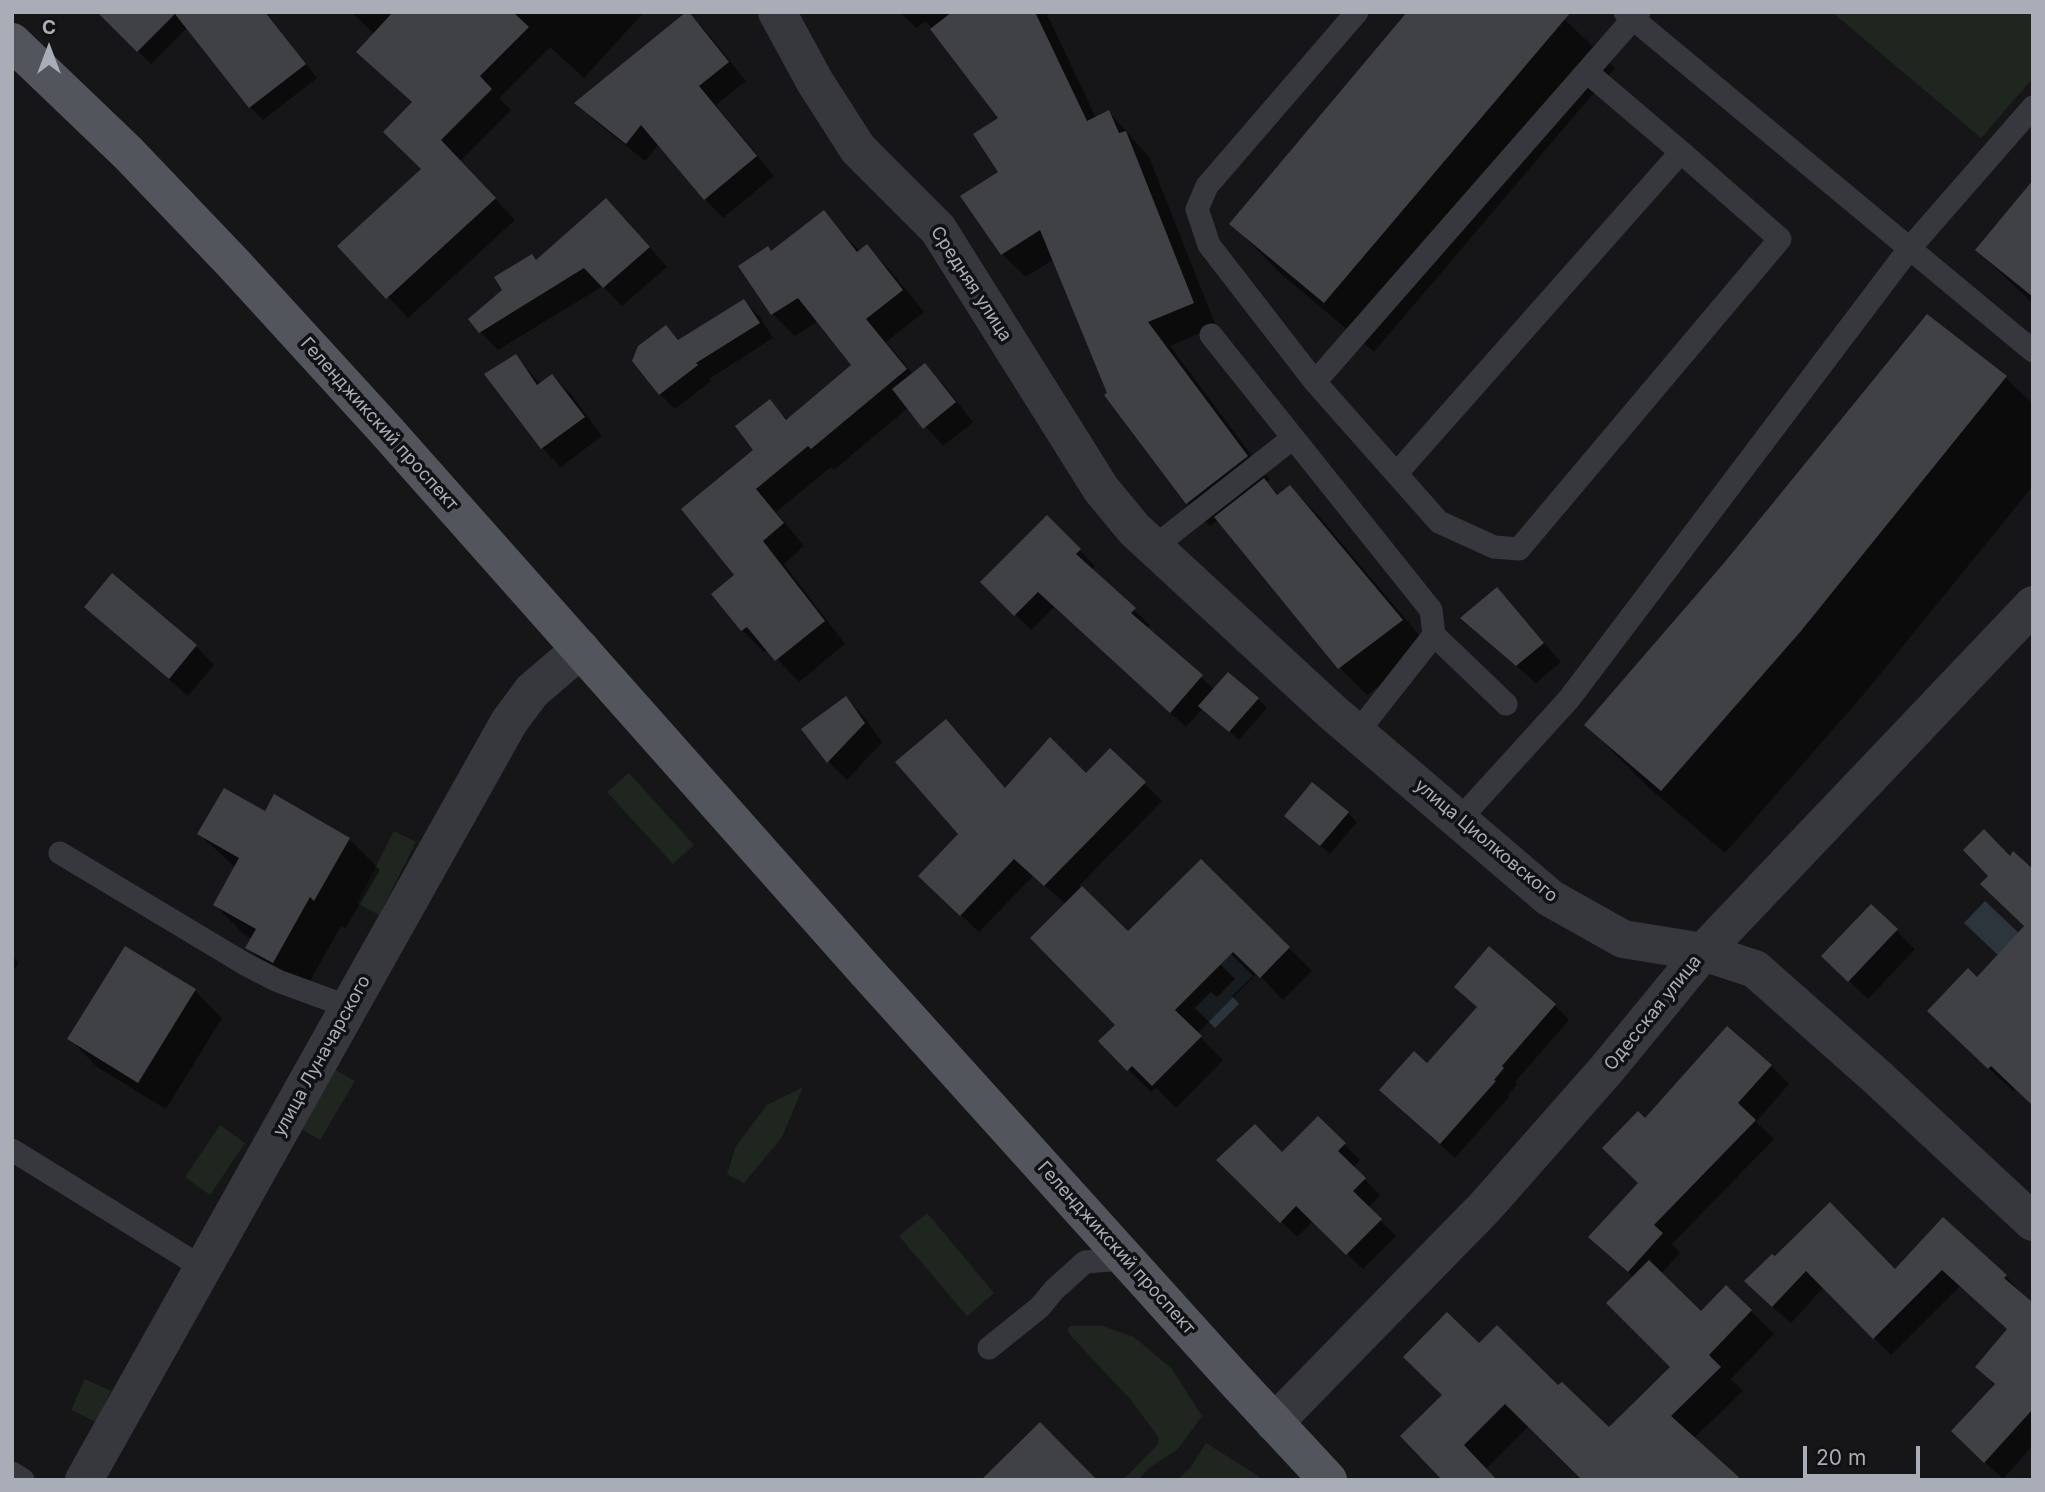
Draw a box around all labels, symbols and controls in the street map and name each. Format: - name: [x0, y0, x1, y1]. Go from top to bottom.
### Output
- north arrow: [14, 14, 84, 84]
- text: С: [42, 16, 56, 39]
- street label: Средняя улица: [926, 222, 1016, 346]
- street label: Геленджикский проспект: [296, 333, 462, 515]
- street label: улица Циолковского: [1410, 775, 1562, 907]
- street label: Одесская улица: [1600, 951, 1706, 1075]
- street label: улица Луначарского: [269, 972, 375, 1140]
- street label: Геленджикский проспект: [1033, 1157, 1199, 1339]
- scale bar: [1807, 1432, 1924, 1476]
- text: 20 m: [1816, 1445, 1866, 1470]

